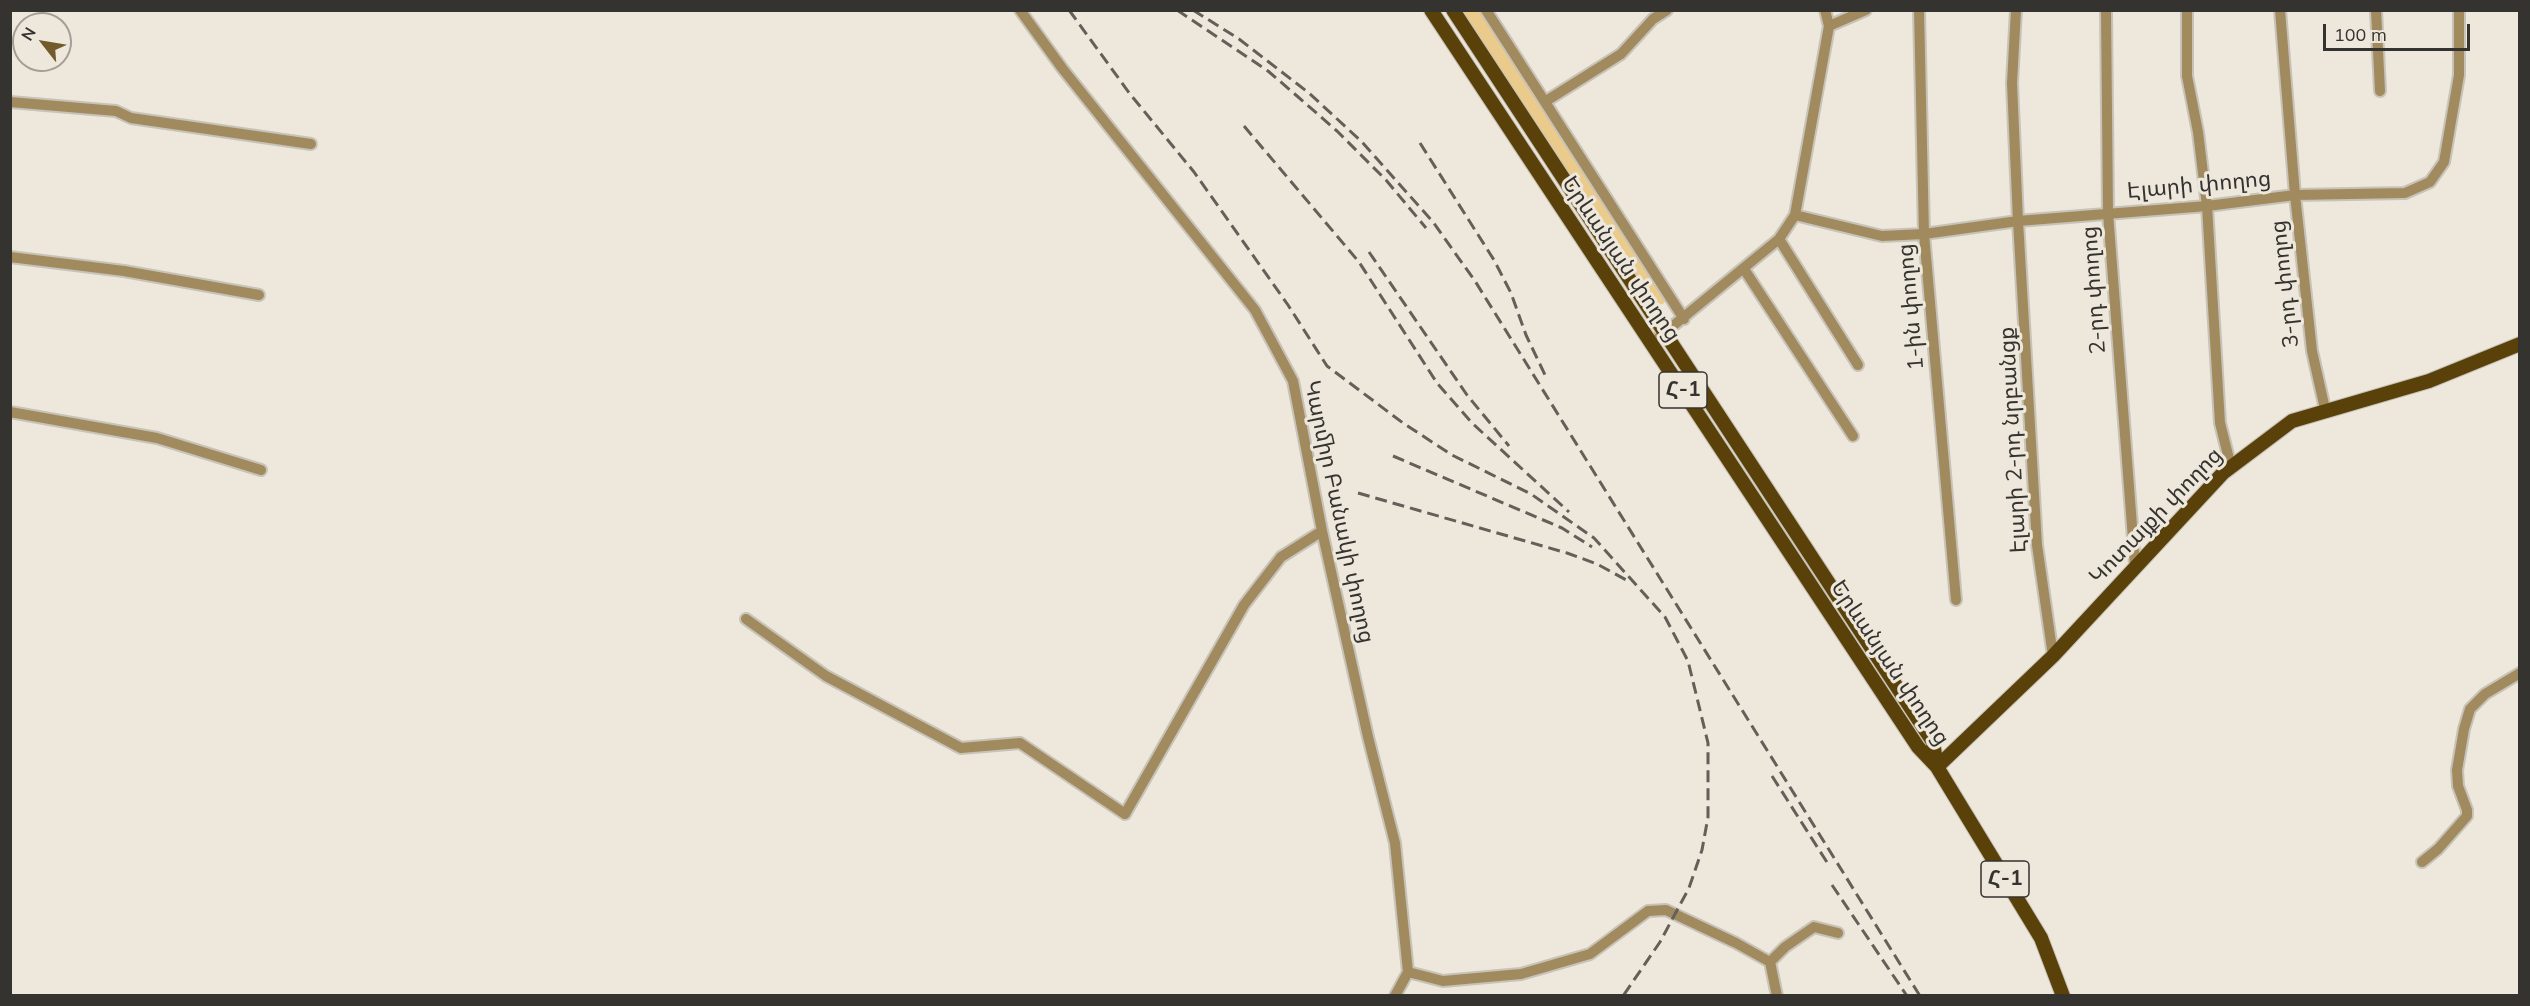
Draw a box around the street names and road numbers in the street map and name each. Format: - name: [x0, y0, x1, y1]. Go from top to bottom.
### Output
- street label: Էլարի փողոց: [2126, 166, 2272, 204]
- street label: Երևանյան փողոց: [1556, 172, 1686, 346]
- street label: 3-րդ փողոց: [2265, 219, 2305, 349]
- street label: 2-րդ փողոց: [2076, 225, 2112, 355]
- street label: 1-ին փողոց: [1892, 242, 1930, 372]
- street label: Էլարի 2-րդ նրբանցք: [1994, 326, 2032, 554]
- road number: Հ-1: [1659, 372, 1707, 408]
- street label: Կարմիր Բանակի փողոց: [1298, 378, 1380, 646]
- street label: Կոտայքի փողոց: [2084, 442, 2228, 590]
- street label: Երևանյան փողոց: [1825, 576, 1955, 750]
- road number: Հ-1: [1981, 861, 2029, 897]

